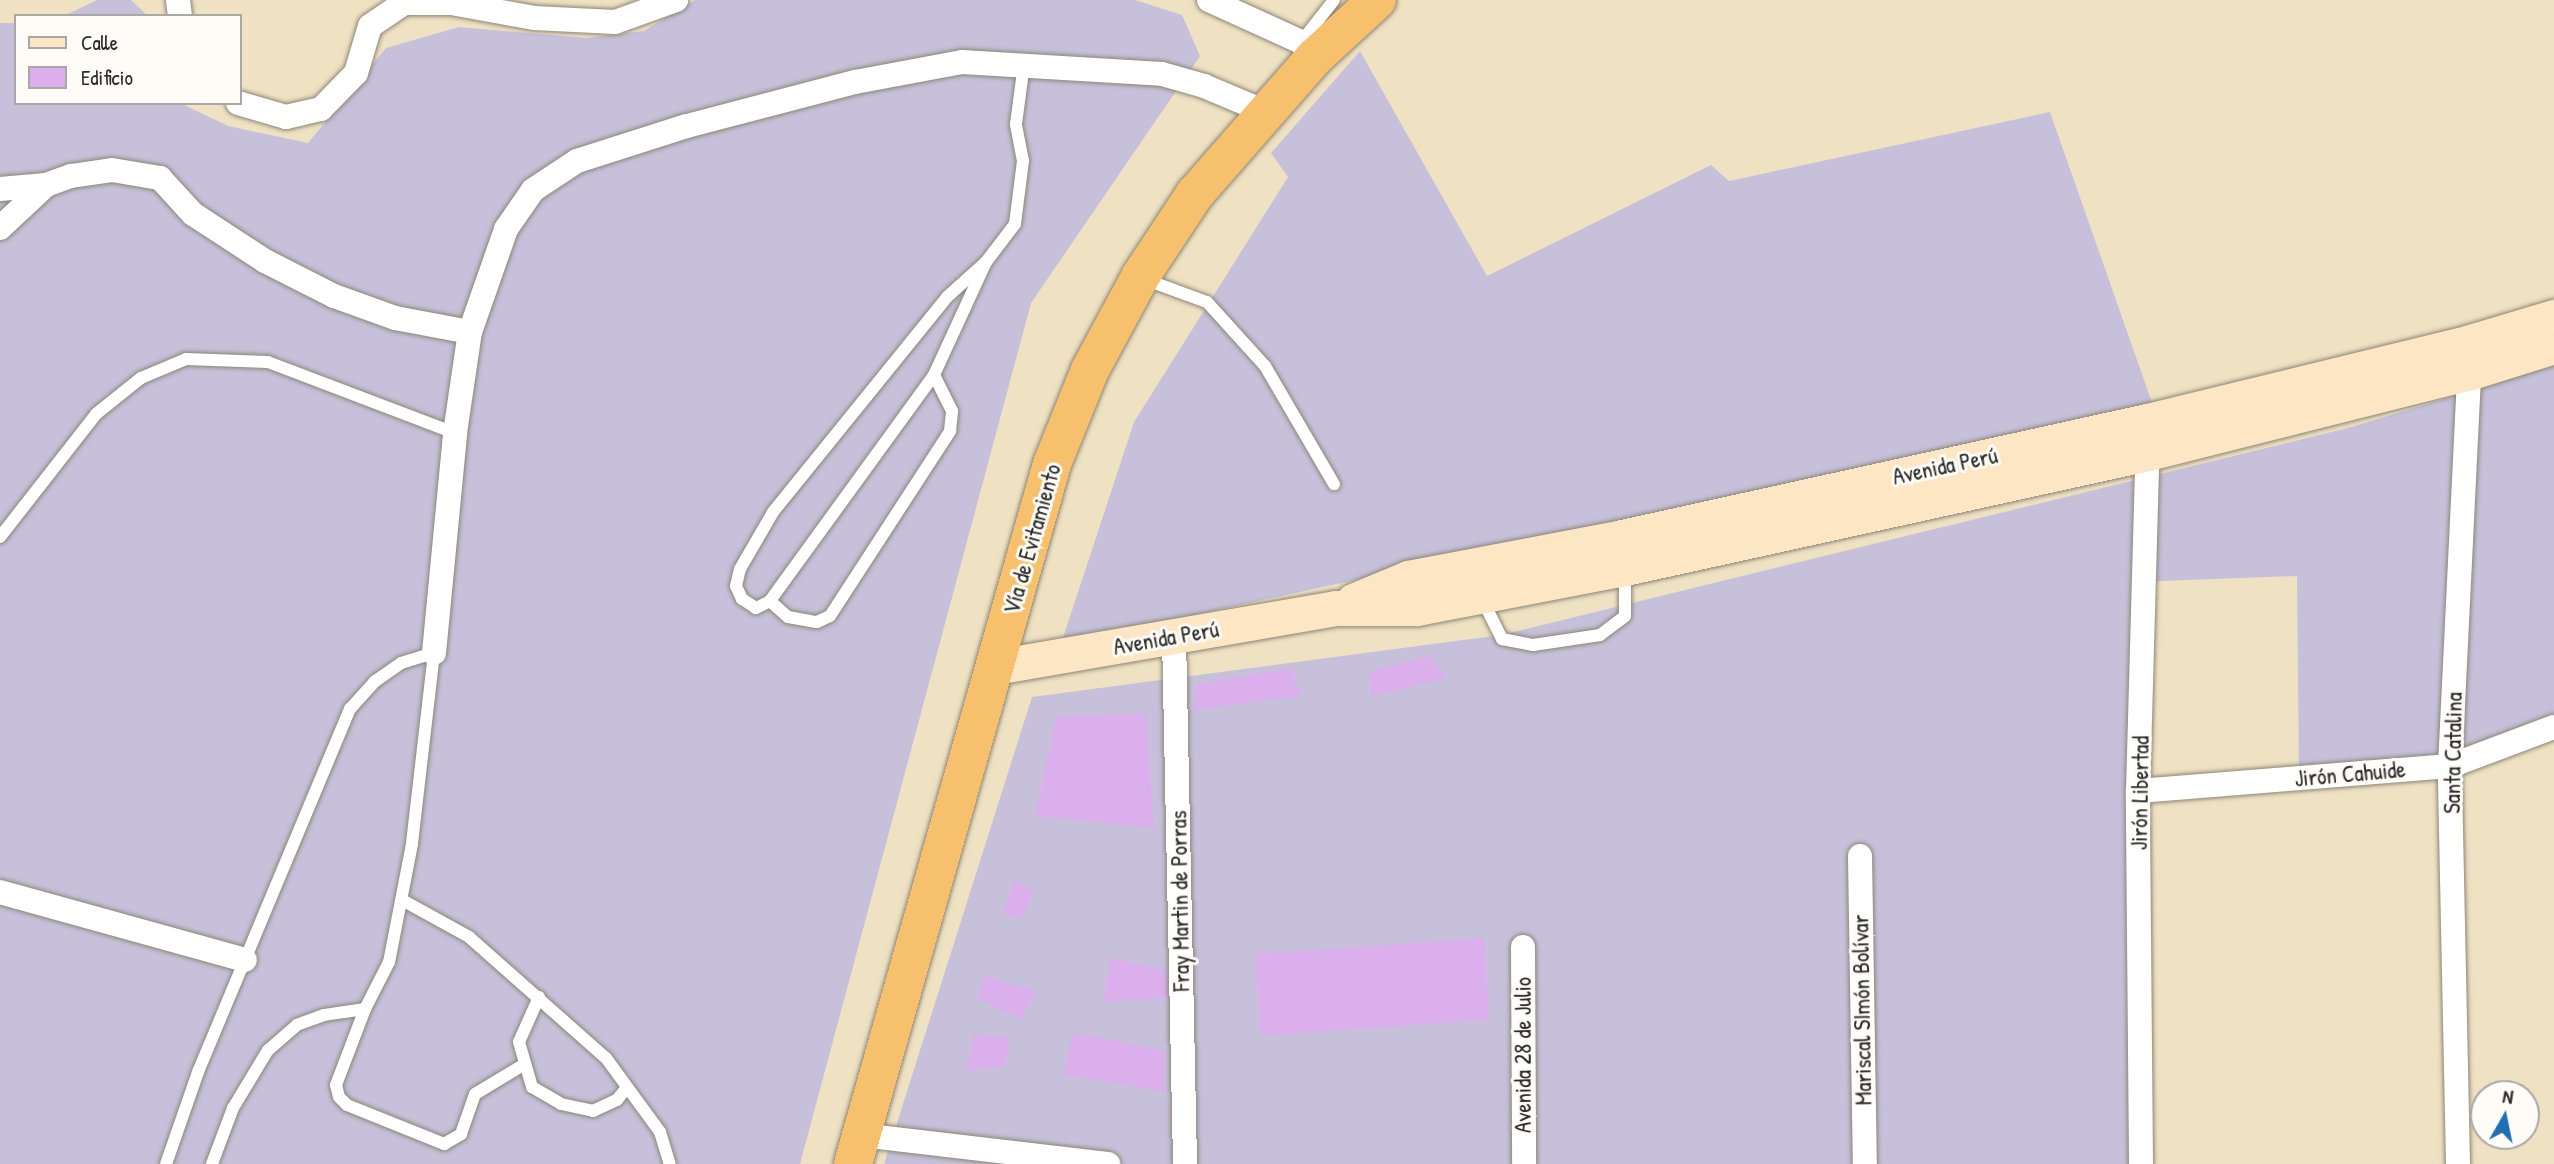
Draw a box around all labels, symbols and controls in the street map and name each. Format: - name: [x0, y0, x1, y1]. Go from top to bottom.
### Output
- legend: [14, 14, 242, 105]
- text: Calle: [81, 28, 118, 57]
- text: Edificio: [81, 63, 133, 92]
- street label: Avenida Perú: [1890, 441, 2000, 491]
- street label: Vía de Evitamiento: [997, 461, 1067, 617]
- street label: Avenida Perú: [1111, 615, 1221, 661]
- street label: Santa Catalina: [2438, 692, 2468, 814]
- street label: Jirón Libertad: [2125, 735, 2155, 851]
- street label: Jirón Cahuide: [2293, 755, 2407, 793]
- street label: Fray Martin de Porras: [1165, 810, 1195, 992]
- street label: Mariscal SImón Bolívar: [1847, 914, 1877, 1106]
- street label: Avenida 28 de Julio: [1509, 977, 1537, 1133]
- north arrow: [2470, 1080, 2540, 1150]
- text: N: [2501, 1083, 2515, 1110]

